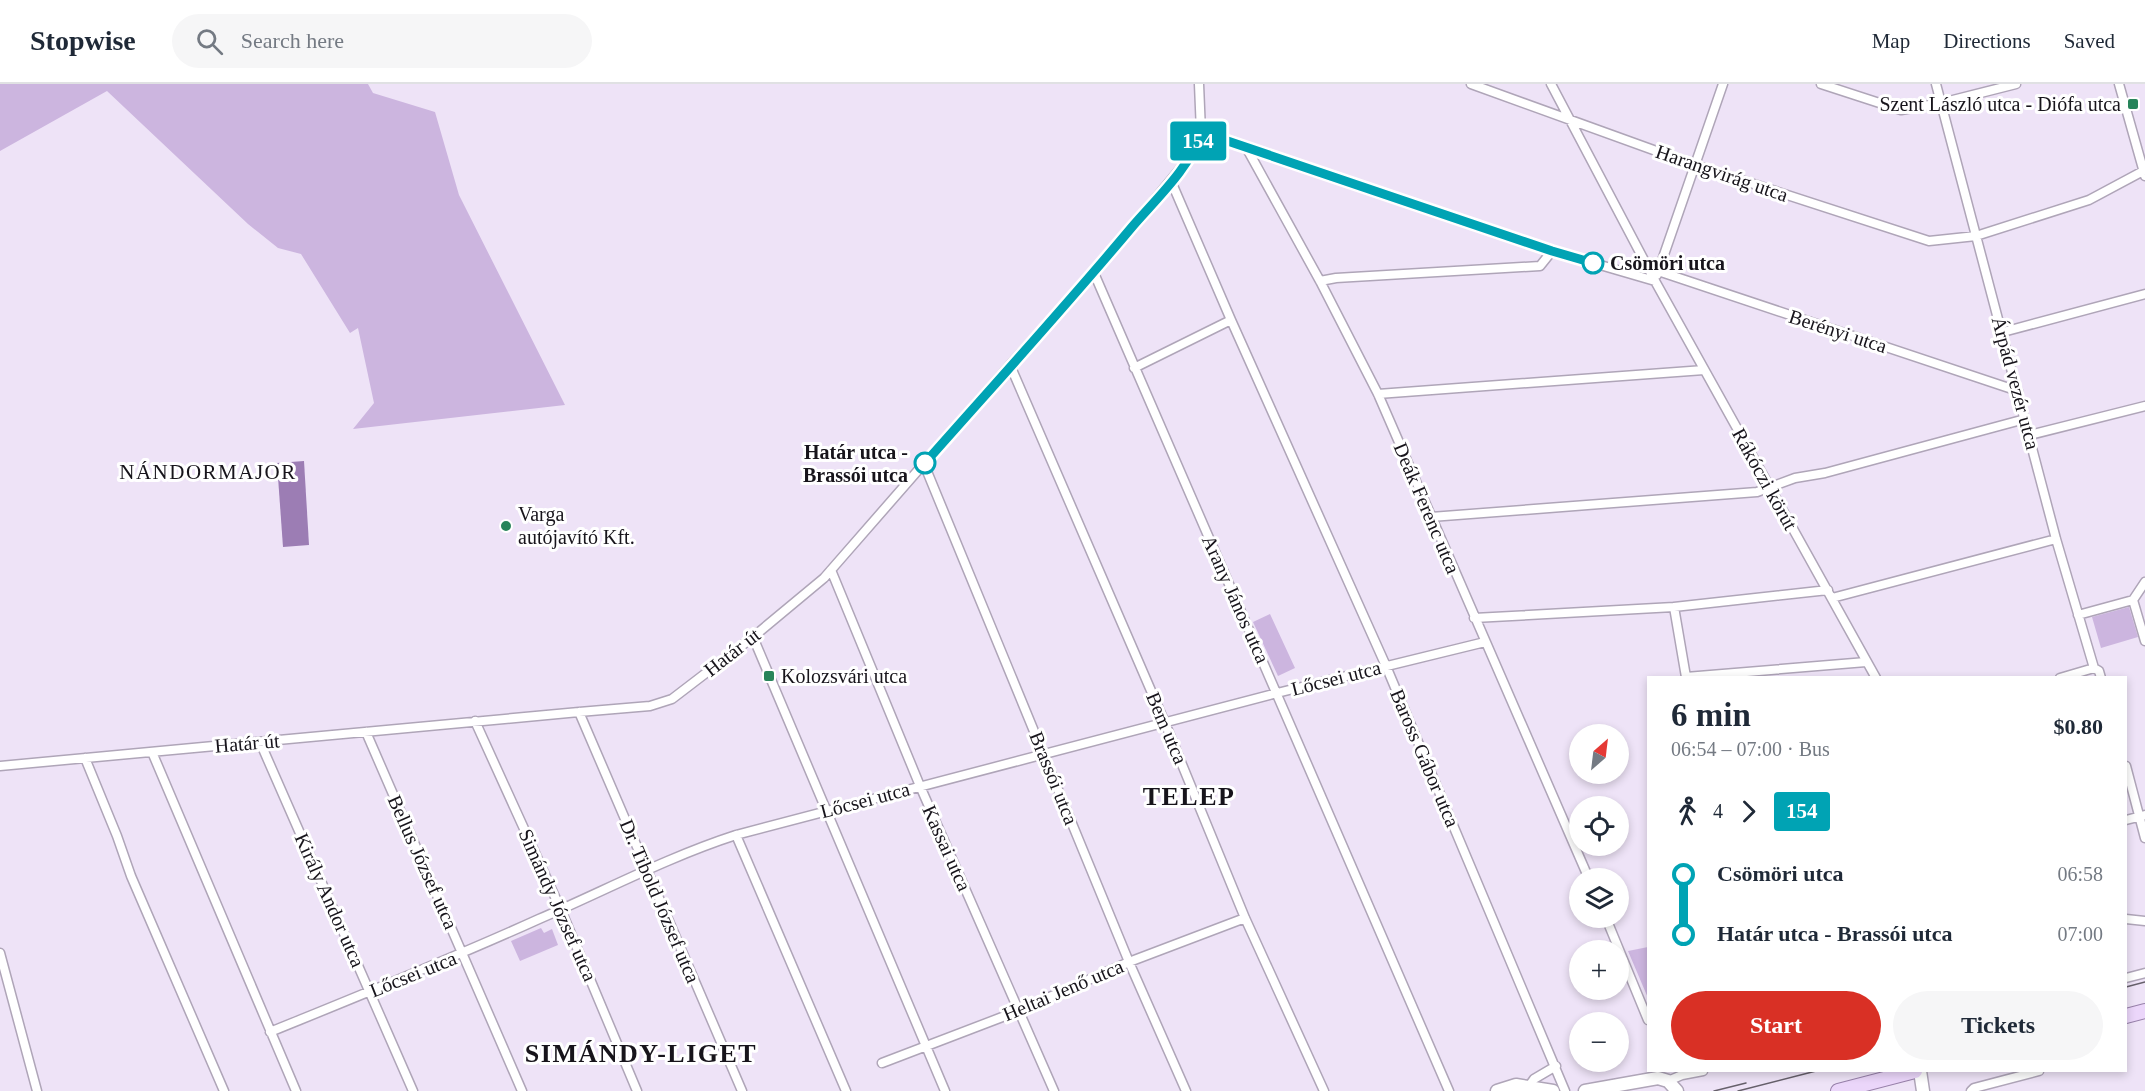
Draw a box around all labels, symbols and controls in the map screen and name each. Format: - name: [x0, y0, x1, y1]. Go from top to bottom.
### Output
- search box: [172, 14, 592, 68]
- text: Stopwise: [30, 25, 136, 56]
- icon: search: [193, 25, 226, 58]
- text: Search here: [241, 28, 344, 53]
- text: Map: [1872, 29, 1910, 53]
- text: Directions: [1943, 29, 2031, 53]
- text: Saved: [2064, 29, 2115, 53]
- place label: Szent László utca - Diófa utca: [1879, 93, 2121, 115]
- marker: Szent László utca - Diófa utca: [2126, 97, 2140, 111]
- line badge: 154: [1164, 122, 1232, 160]
- text: 154: [1182, 129, 1214, 153]
- street label: Harangvirág utca: [1653, 140, 1791, 207]
- marker: Csömöri utca: [1582, 252, 1604, 274]
- place label: Csömöri utca: [1610, 252, 1725, 274]
- street label: Berényi utca: [1786, 305, 1890, 358]
- street label: Árpád vezér utca: [1987, 314, 2044, 452]
- street label: Rákóczi körút: [1728, 424, 1802, 534]
- street label: Deák Ferenc utca: [1390, 439, 1465, 577]
- place label: Határ utca - Brassói utca: [803, 441, 908, 486]
- marker: Határ utca - Brassói utca: [914, 452, 936, 474]
- district label: NÁNDORMAJOR: [119, 460, 297, 484]
- place label: Varga autójavító Kft.: [518, 503, 635, 549]
- marker: Varga autójavító Kft.: [499, 519, 513, 533]
- street label: Arany János utca: [1197, 532, 1274, 667]
- street label: Határ út: [700, 623, 765, 681]
- street label: Lőcsei utca: [1289, 656, 1383, 700]
- place label: Kolozsvári utca: [781, 665, 907, 687]
- marker: Kolozsvári utca: [762, 669, 776, 683]
- street label: Baross Gábor utca: [1386, 686, 1464, 830]
- street label: Bem utca: [1142, 689, 1192, 767]
- text: 6 min: [1671, 697, 1751, 733]
- text: $0.80: [2054, 714, 2103, 739]
- north arrow: [1569, 724, 1629, 784]
- map controls: [1569, 724, 1629, 1072]
- street label: Brassói utca: [1025, 728, 1083, 828]
- street label: Határ út: [214, 729, 281, 757]
- text: 06:54 – 07:00 · Bus: [1671, 738, 1830, 760]
- street label: Lőcsei utca: [818, 777, 912, 822]
- district label: TELEP: [1143, 782, 1235, 811]
- street label: Bellus József utca: [384, 792, 462, 933]
- icon: walk: [1671, 795, 1704, 828]
- icon: forward: [1732, 795, 1765, 828]
- button: locate: [1569, 796, 1629, 856]
- text: 154: [1786, 799, 1818, 823]
- text: 4: [1713, 800, 1723, 822]
- street label: Kassai utca: [918, 802, 976, 894]
- street label: Dr. Tibold József utca: [616, 816, 704, 986]
- street label: Simándy József utca: [514, 825, 602, 985]
- street label: Király Andor utca: [290, 830, 369, 971]
- text: Csömöri utca: [1717, 861, 1843, 886]
- text: 06:58: [2057, 863, 2103, 885]
- button: layers: [1569, 868, 1629, 928]
- text: Határ utca - Brassói utca: [1717, 921, 1952, 946]
- text: 07:00: [2057, 923, 2103, 945]
- button: +: [1569, 940, 1629, 1000]
- street label: Lőcsei utca: [366, 947, 460, 1001]
- street label: Heltai Jenő utca: [999, 955, 1127, 1025]
- button: Start: [1671, 991, 1881, 1060]
- button: Tickets: [1893, 991, 2103, 1060]
- button: −: [1569, 1012, 1629, 1072]
- district label: SIMÁNDY-LIGET: [525, 1039, 757, 1068]

